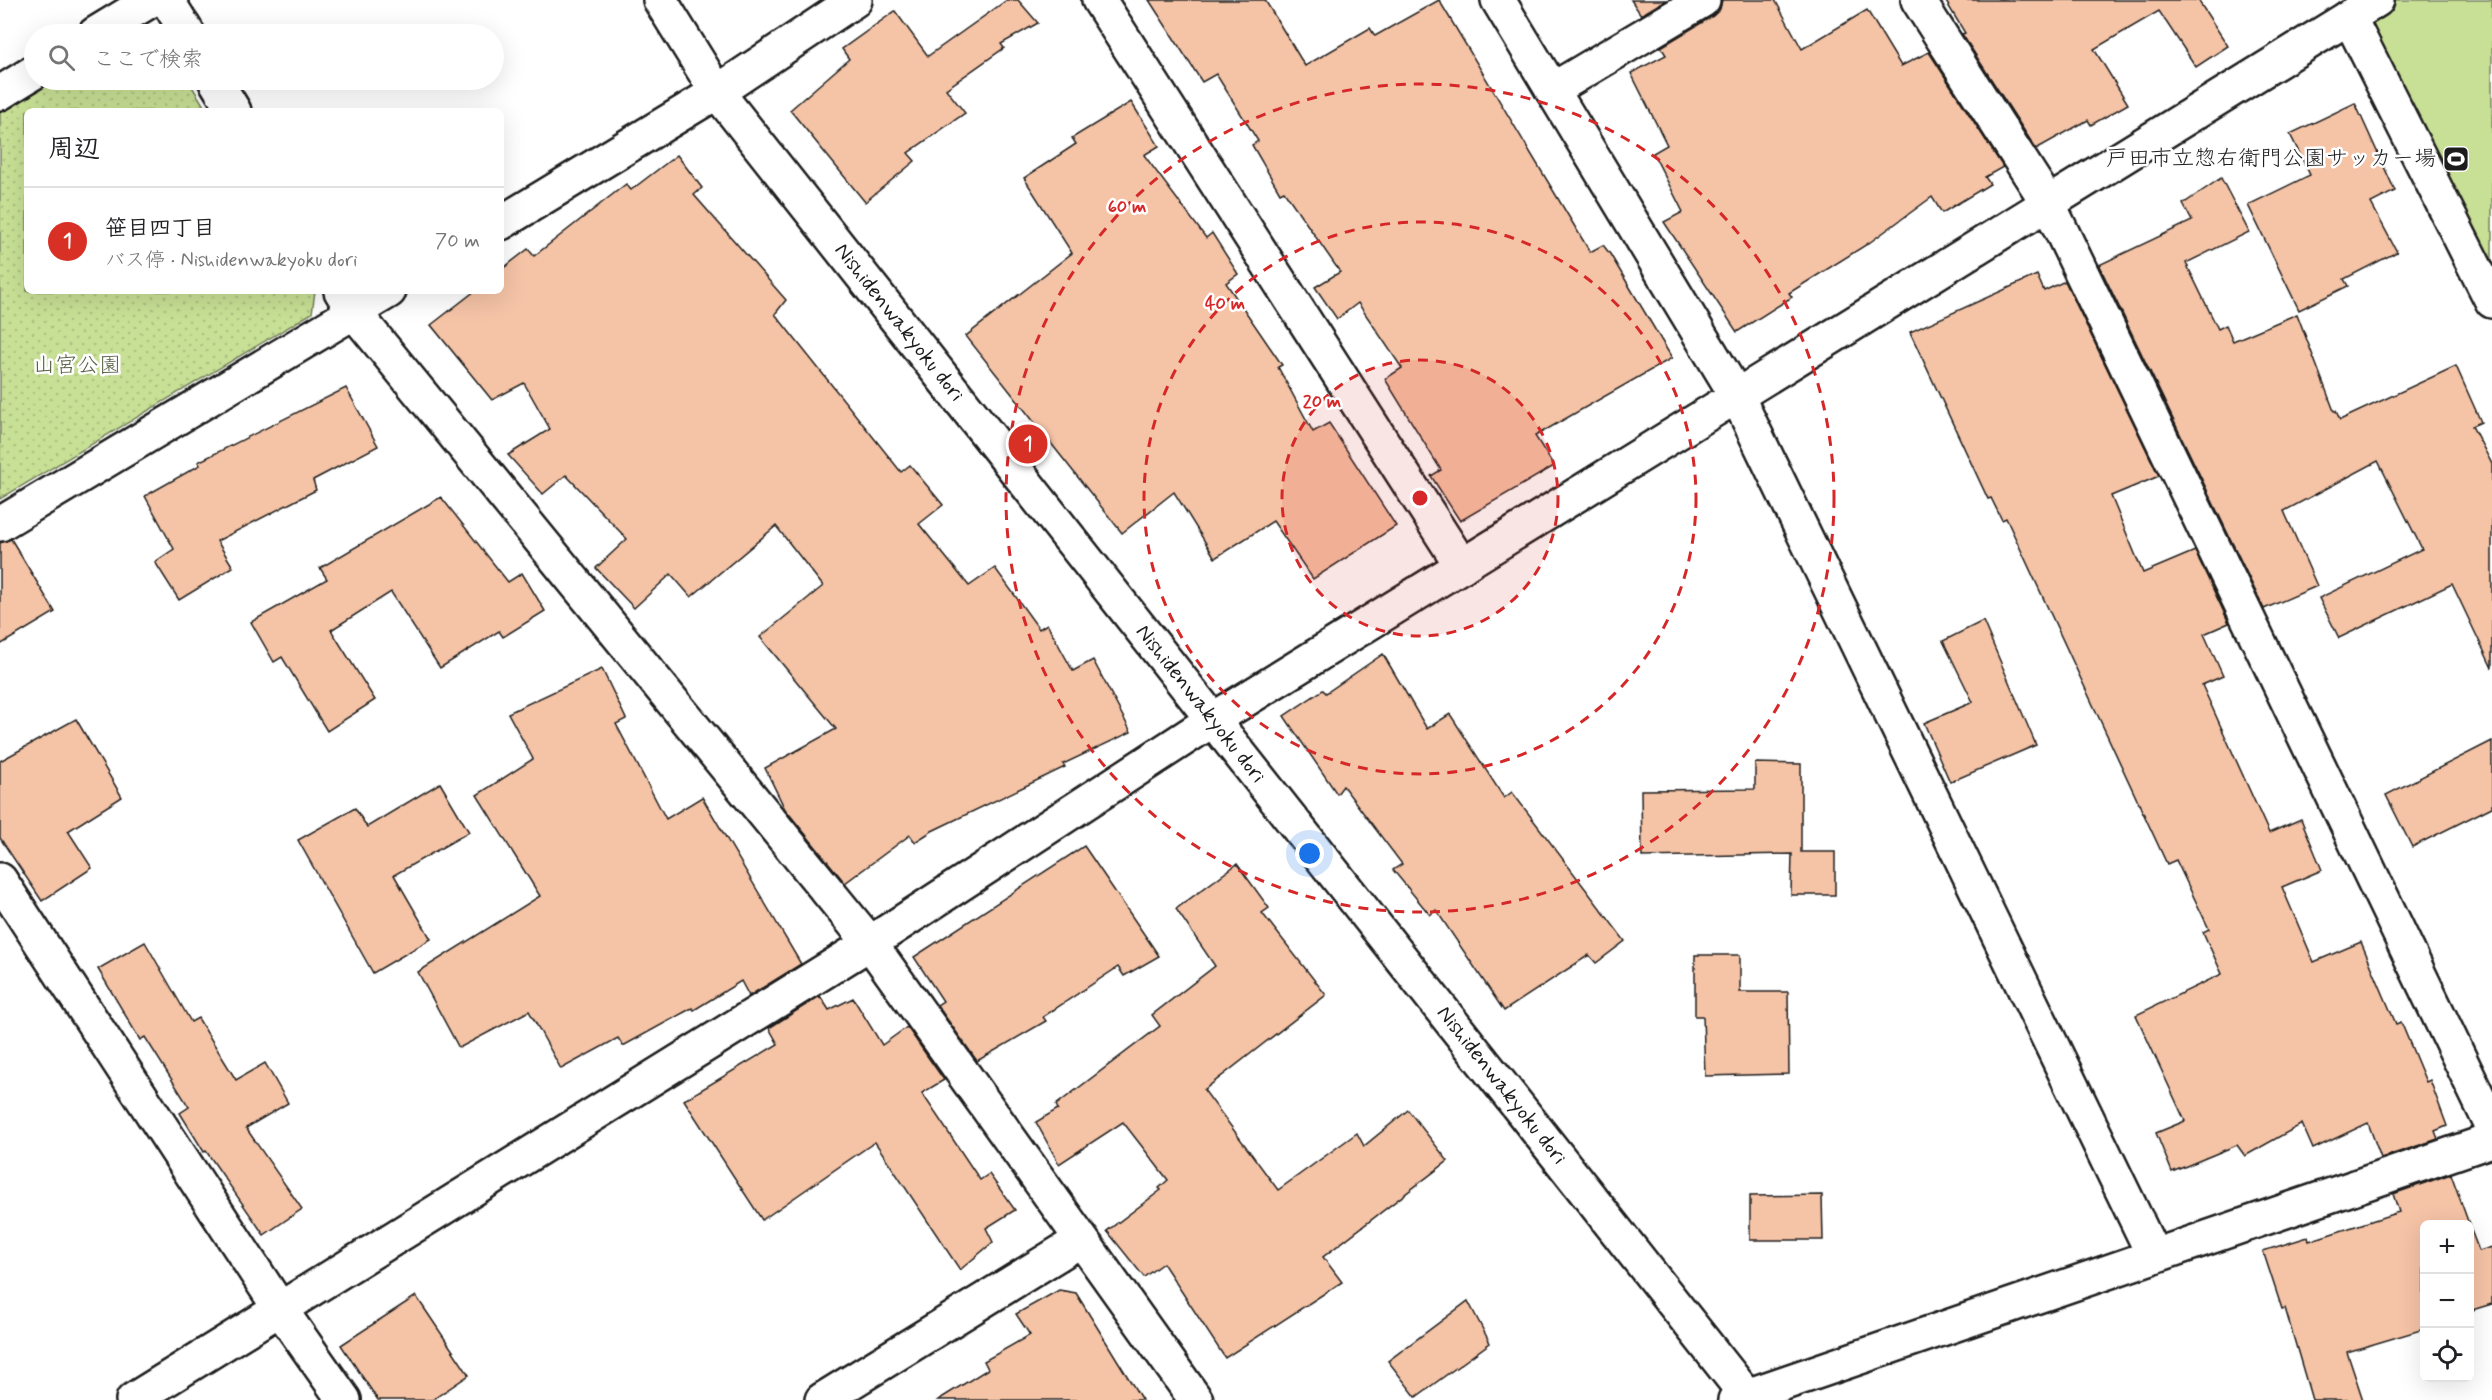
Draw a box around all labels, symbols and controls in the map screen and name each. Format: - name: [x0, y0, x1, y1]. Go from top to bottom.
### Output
- search box: [24, 24, 504, 90]
- icon: search: [45, 41, 78, 74]
- text: ここで検索: [93, 46, 203, 74]
- text: 周辺: [48, 133, 100, 167]
- sports icon: 戸田市立惣右衛門公園サッカー場: [2441, 144, 2471, 174]
- place label: 戸田市立惣右衛門公園サッカー場: [2106, 145, 2436, 173]
- text: 60 m: [1108, 195, 1146, 219]
- text: 笹目四丁目: [105, 215, 215, 243]
- text: 1: [63, 228, 72, 255]
- text: 70 m: [435, 228, 480, 255]
- street label: Nishidenwakyoku dori: [828, 237, 971, 408]
- text: バス停 · Nishidenwakyoku dori: [105, 247, 358, 274]
- text: 40 m: [1205, 292, 1245, 316]
- park label: 山宮公園: [33, 352, 121, 380]
- text: 20 m: [1303, 390, 1341, 414]
- pin: 1: [1008, 422, 1048, 466]
- centre of rings: [1410, 488, 1430, 508]
- street label: Nishidenwakyoku dori: [1129, 619, 1272, 789]
- your location: [1295, 839, 1324, 868]
- street label: Nishidenwakyoku dori: [1430, 1000, 1573, 1171]
- map controls: [2420, 1220, 2474, 1382]
- button: +: [2420, 1220, 2474, 1274]
- button: −: [2420, 1274, 2474, 1328]
- button: locate: [2420, 1328, 2474, 1382]

